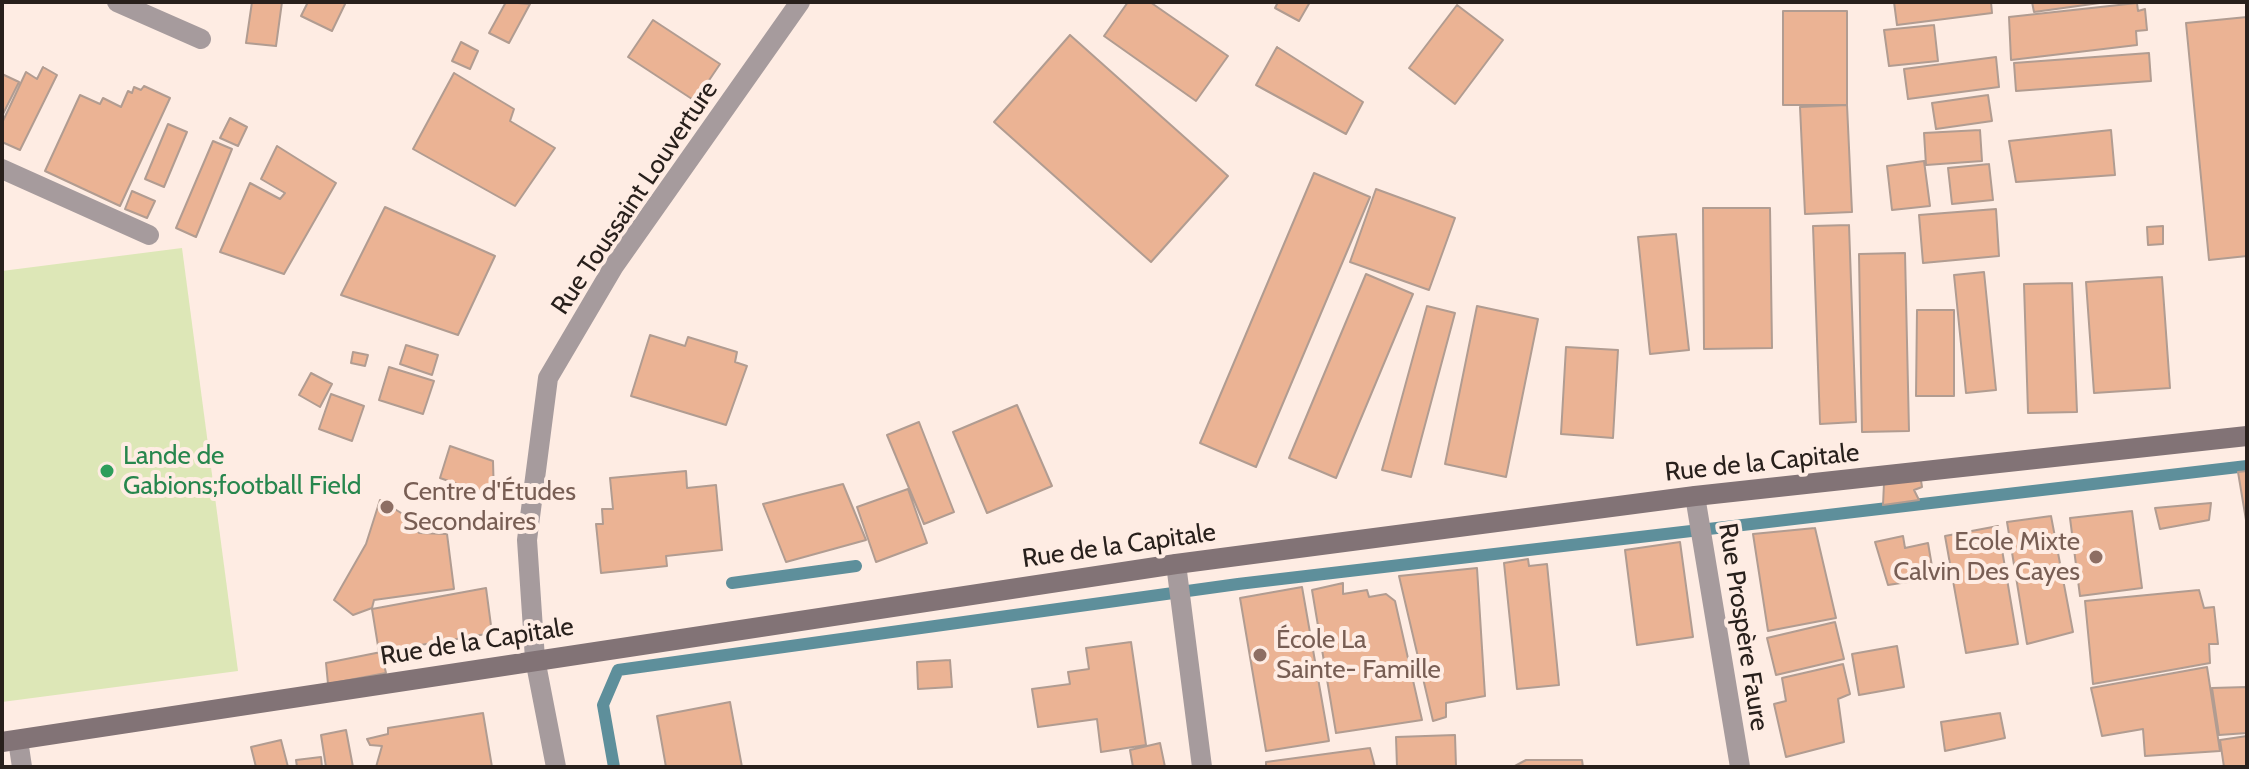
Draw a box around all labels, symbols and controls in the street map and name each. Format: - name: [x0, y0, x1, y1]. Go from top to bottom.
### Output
- street label: Rue Toussaint Louverture: [545, 75, 725, 321]
- street label: Rue de la Capitale: [1663, 437, 1861, 489]
- place label: Lande de Gabions;football Field: [123, 440, 361, 502]
- marker: Lande de Gabions;football Field: [98, 462, 116, 480]
- place label: Centre d'Études Secondaires: [403, 476, 576, 538]
- marker: Centre d'Études Secondaires: [378, 498, 396, 516]
- street label: Rue de la Capitale: [1020, 517, 1218, 575]
- street label: Rue Prospère Faure: [1711, 521, 1775, 733]
- place label: Ecole Mixte Calvin Des Cayes: [1893, 526, 2080, 588]
- marker: Ecole Mixte Calvin Des Cayes: [2087, 548, 2105, 566]
- street label: Rue de la Capitale: [378, 611, 576, 673]
- place label: École La Sainte- Famille: [1276, 624, 1441, 686]
- marker: École La Sainte- Famille: [1251, 646, 1269, 664]

